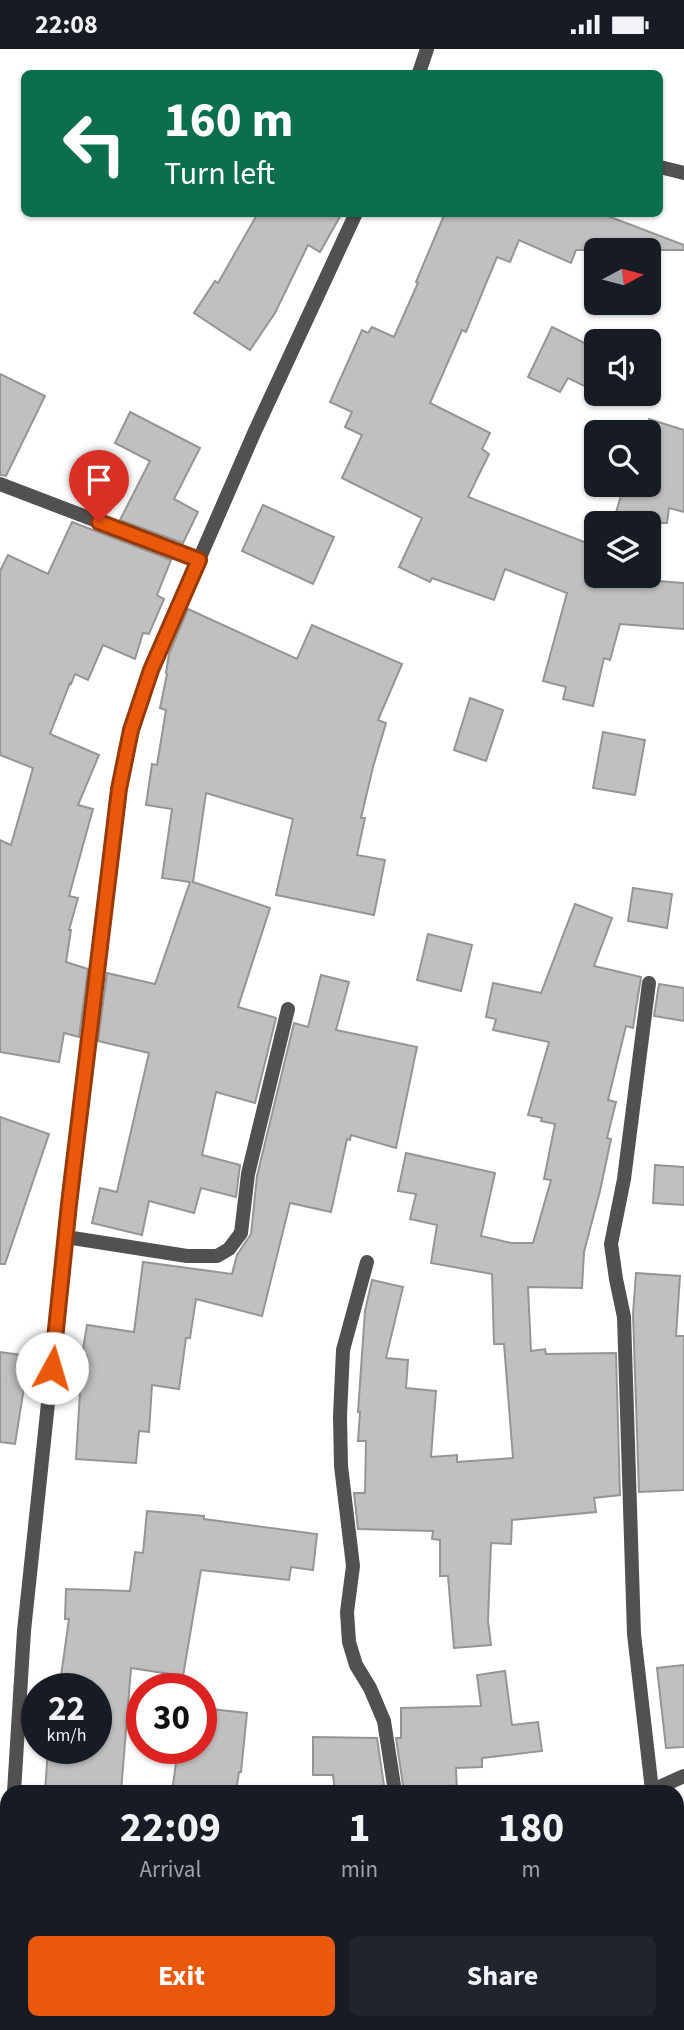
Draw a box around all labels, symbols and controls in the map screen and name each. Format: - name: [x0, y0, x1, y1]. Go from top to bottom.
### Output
- text: 22:08: [35, 6, 98, 43]
- text: 160 m: [164, 86, 293, 156]
- icon: left: [49, 98, 140, 189]
- text: Turn left: [164, 151, 275, 197]
- north arrow: [584, 238, 662, 315]
- map controls: [584, 238, 661, 588]
- button: sound: [584, 329, 661, 406]
- button: search: [584, 420, 661, 497]
- pin: [69, 450, 129, 522]
- icon: arrive: [80, 461, 118, 499]
- button: layers: [584, 511, 661, 588]
- position arrow: [15, 1331, 89, 1405]
- speed limit sign: 30: [126, 1673, 217, 1764]
- text: 22: [48, 1684, 85, 1734]
- text: km/h: [47, 1723, 86, 1748]
- text: 22:09: [120, 1798, 221, 1858]
- text: 1: [348, 1798, 370, 1858]
- text: 180: [498, 1798, 564, 1858]
- text: Arrival: [139, 1853, 201, 1886]
- text: min: [341, 1853, 378, 1886]
- text: m: [521, 1853, 541, 1886]
- button: Exit: [28, 1936, 335, 2016]
- button: Share: [349, 1936, 656, 2016]

